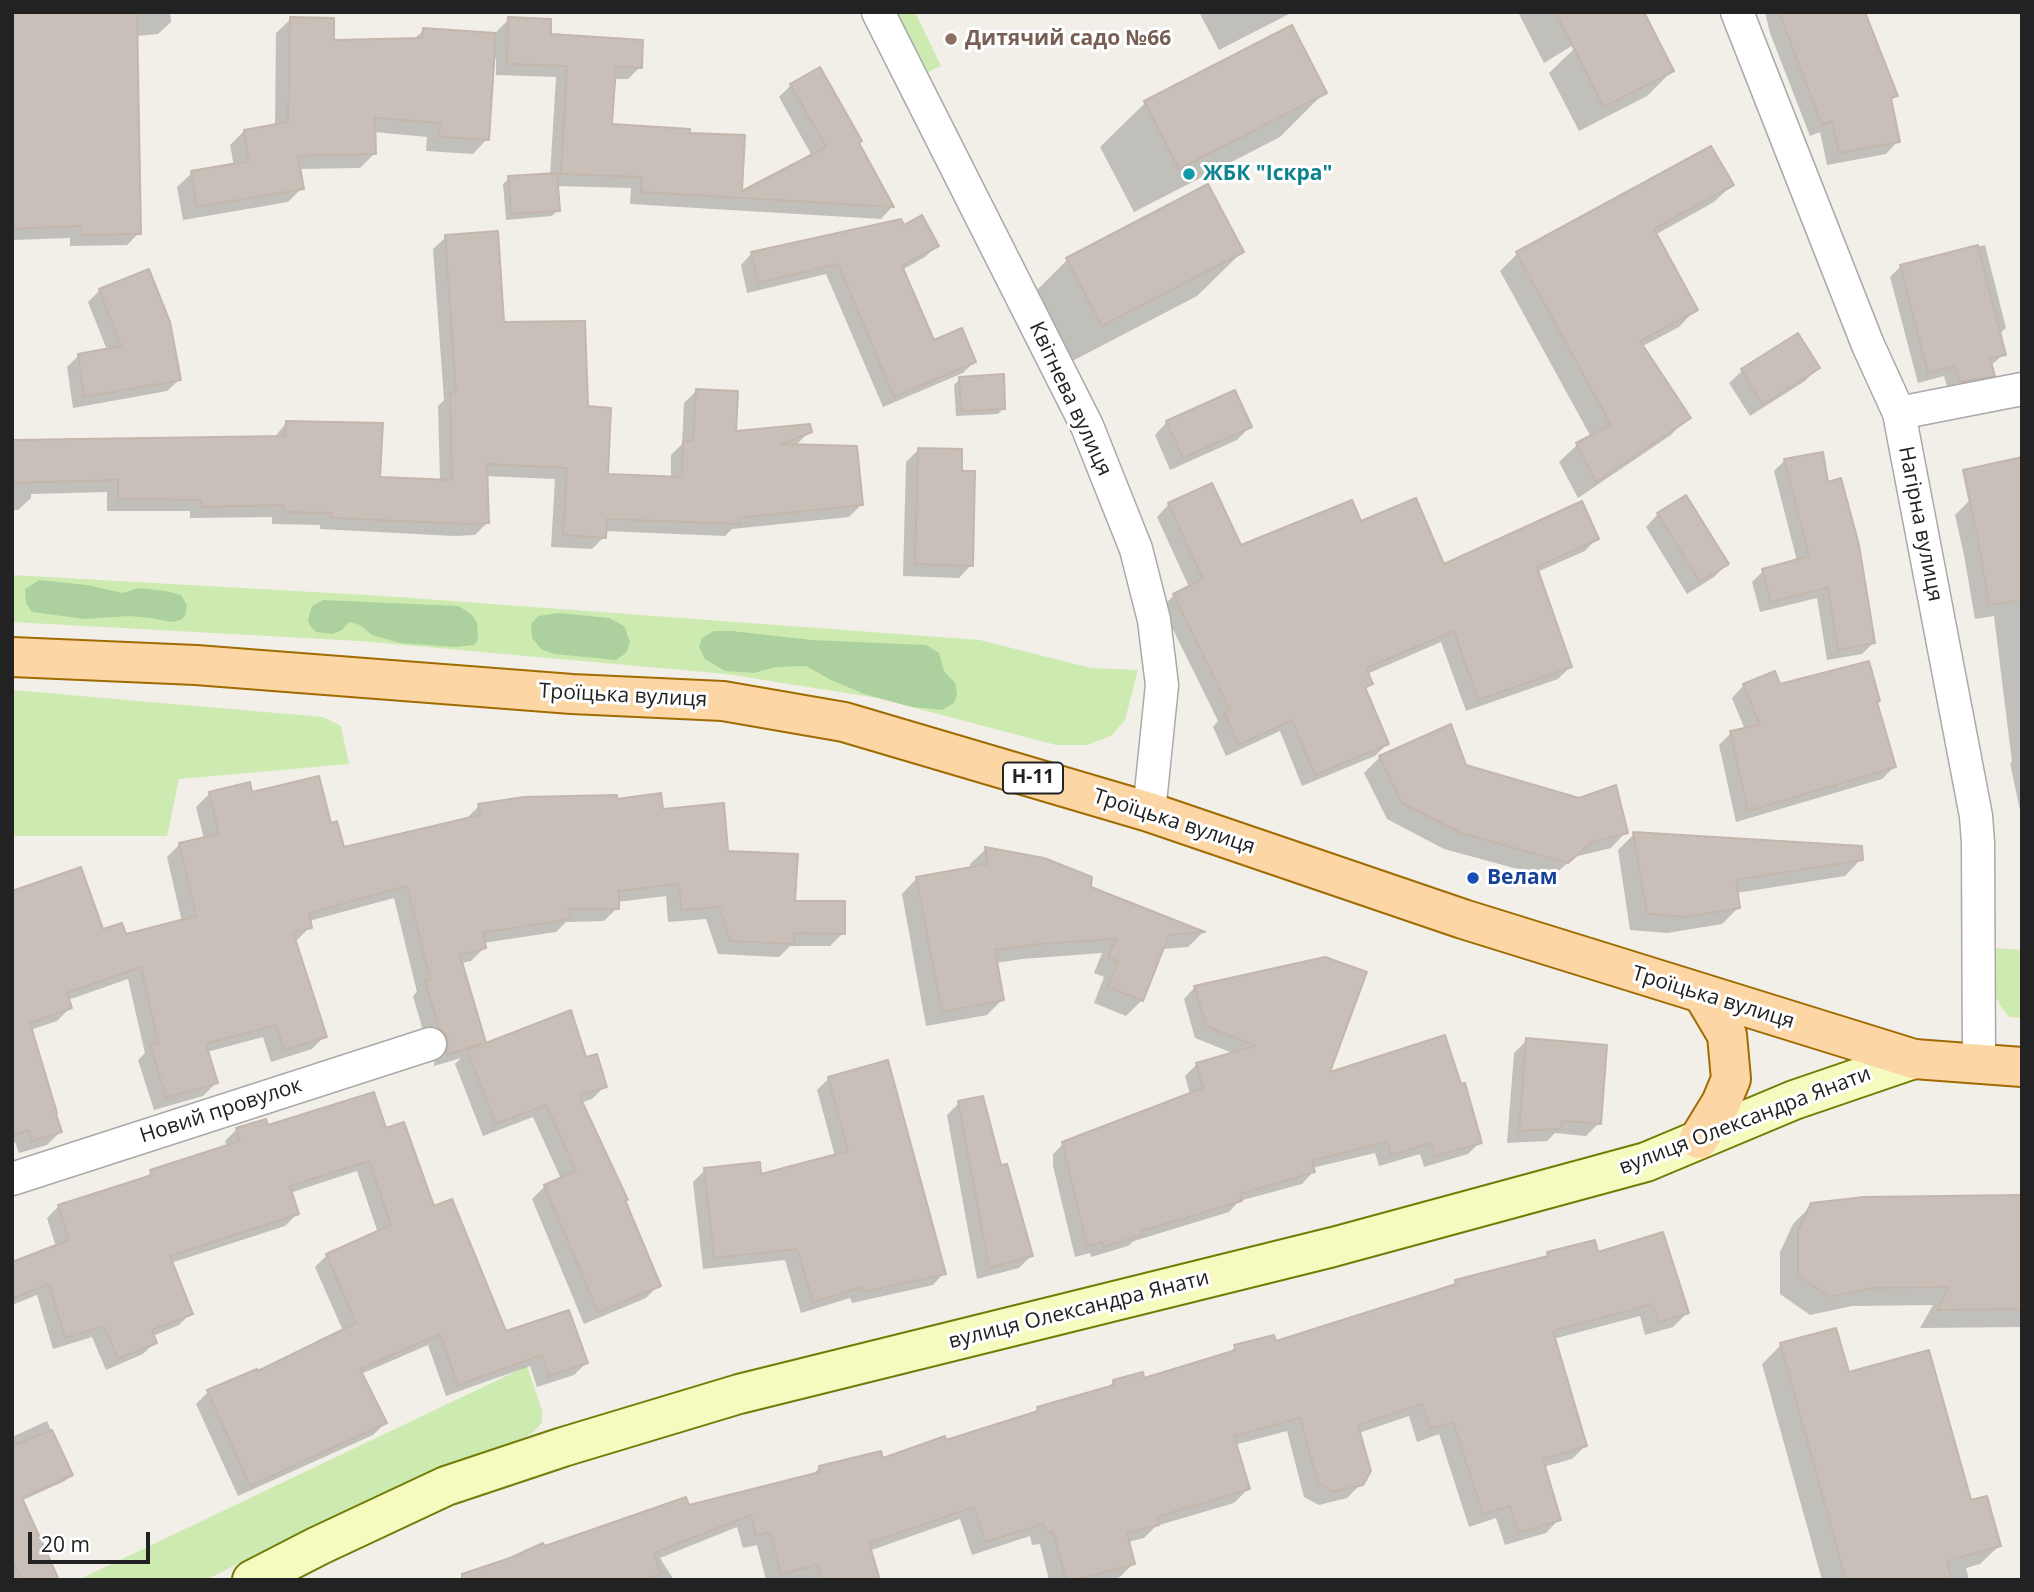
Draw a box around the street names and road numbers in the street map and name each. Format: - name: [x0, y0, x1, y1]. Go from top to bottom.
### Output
- street label: Квітнева вулиця: [1023, 318, 1117, 480]
- street label: Нагірна вулиця: [1893, 444, 1947, 604]
- street label: Троїцька вулиця: [538, 679, 708, 713]
- road number: Н-11: [1003, 762, 1063, 793]
- street label: Троїцька вулиця: [1090, 784, 1258, 860]
- street label: Троїцька вулиця: [1629, 961, 1797, 1035]
- street label: вулиця Олександра Янати: [1616, 1061, 1874, 1181]
- street label: Новий провулок: [137, 1073, 305, 1149]
- street label: вулиця Олександра Янати: [946, 1265, 1212, 1355]

